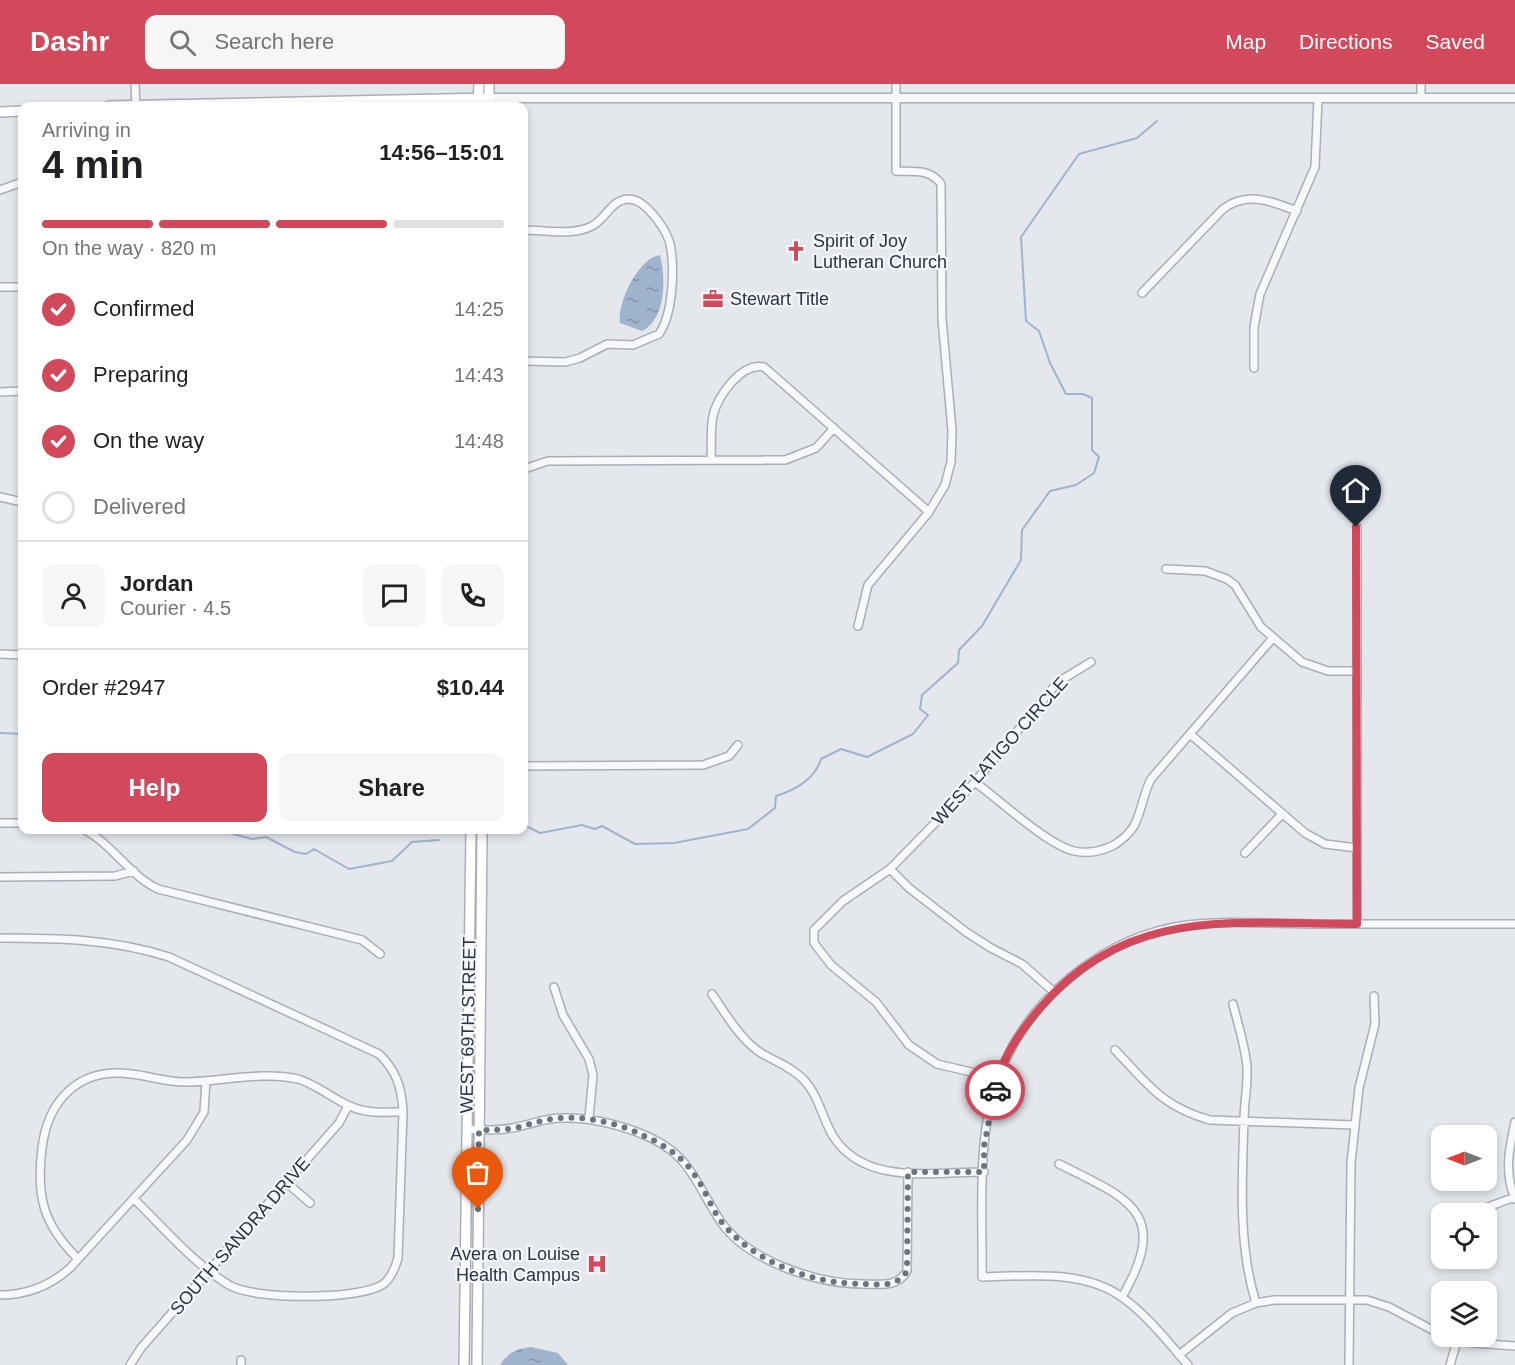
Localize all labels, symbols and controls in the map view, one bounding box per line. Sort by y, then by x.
search box [145,15,565,69]
text: Dashr [30,26,109,57]
icon: search [166,26,199,59]
text: Search here [214,29,334,54]
text: Map [1225,30,1266,53]
text: Directions [1299,30,1392,53]
text: Saved [1425,30,1485,53]
text: Arriving in [42,119,131,141]
text: 14:56–15:01 [379,140,504,165]
text: 4 min [42,143,144,186]
place label: Spirit of Joy Lutheran Church [813,231,947,272]
text: On the way · 820 m [42,237,217,259]
church icon: Spirit of Joy Lutheran Church [784,239,808,263]
office icon: Stewart Title [701,287,725,311]
place label: Stewart Title [730,289,829,309]
icon: check [42,293,75,326]
text: Confirmed [93,296,194,321]
text: 14:25 [454,298,504,320]
icon: check [42,359,75,392]
text: Preparing [93,362,188,387]
text: 14:43 [454,364,504,386]
icon: check [42,425,75,458]
text: On the way [93,428,204,453]
text: 14:48 [454,430,504,452]
pin [1330,465,1381,527]
icon: home [1339,474,1372,507]
text: Delivered [93,494,186,519]
button: person [42,564,105,627]
button: chat [363,564,426,627]
button: phone [441,564,504,627]
text: Jordan [120,571,193,596]
text: Courier · 4.5 [120,597,231,619]
street label: WEST LATIGO CIRCLE [928,673,1072,829]
text: Order #2947 [42,675,166,700]
text: $10.44 [437,675,504,700]
button: Help [42,753,267,822]
button: Share [279,753,504,822]
street label: WEST 69TH STREET [456,936,480,1114]
courier [965,1060,1025,1120]
icon: car [979,1074,1012,1107]
north arrow [1431,1125,1497,1191]
map controls [1431,1125,1497,1347]
pin [452,1147,503,1209]
street label: SOUTH SANDRA DRIVE [166,1153,314,1319]
icon: bag [461,1156,494,1189]
button: locate [1431,1203,1497,1269]
place label: Avera on Louise Health Campus [450,1244,580,1285]
hospital icon: Avera on Louise Health Campus [585,1252,609,1276]
button: layers [1431,1281,1497,1347]

